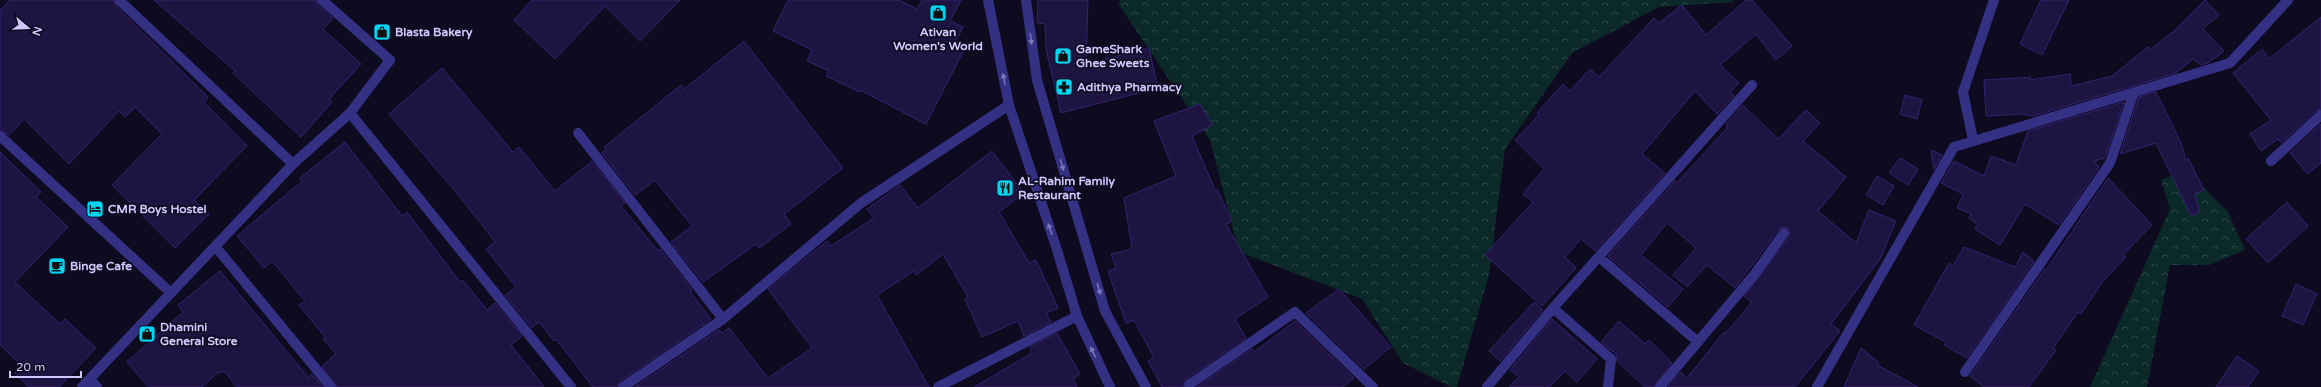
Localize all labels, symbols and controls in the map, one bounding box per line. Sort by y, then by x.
shop icon: Ativan Women's World [928,3,948,23]
north arrow [8,8,48,48]
shop icon: Blasta Bakery [372,22,392,42]
text: N [29,25,45,37]
place label: Blasta Bakery [395,25,473,40]
place label: Ativan Women's World [893,25,983,53]
one-way arrow [1028,33,1034,45]
place label: GameShark Ghee Sweets [1076,42,1150,70]
shop icon: GameShark Ghee Sweets [1053,46,1073,66]
one-way arrow [1000,72,1006,85]
pharmacy icon: Adithya Pharmacy [1054,77,1074,97]
place label: Adithya Pharmacy [1077,80,1182,95]
one-way arrow [1059,159,1065,171]
place label: AL-Rahim Family Restaurant [1018,174,1116,202]
restaurant icon: AL-Rahim Family Restaurant [995,178,1015,198]
hotel icon: CMR Boys Hostel [85,199,105,219]
place label: CMR Boys Hostel [108,202,207,217]
one-way arrow [1047,223,1053,235]
cafe icon: Binge Cafe [47,256,67,276]
place label: Binge Cafe [70,259,132,274]
one-way arrow [1096,283,1102,295]
place label: Dhamini General Store [160,320,238,348]
shop icon: Dhamini General Store [137,324,157,344]
one-way arrow [1090,346,1096,357]
scale bar [10,353,81,379]
text: 20 m [16,360,45,374]

